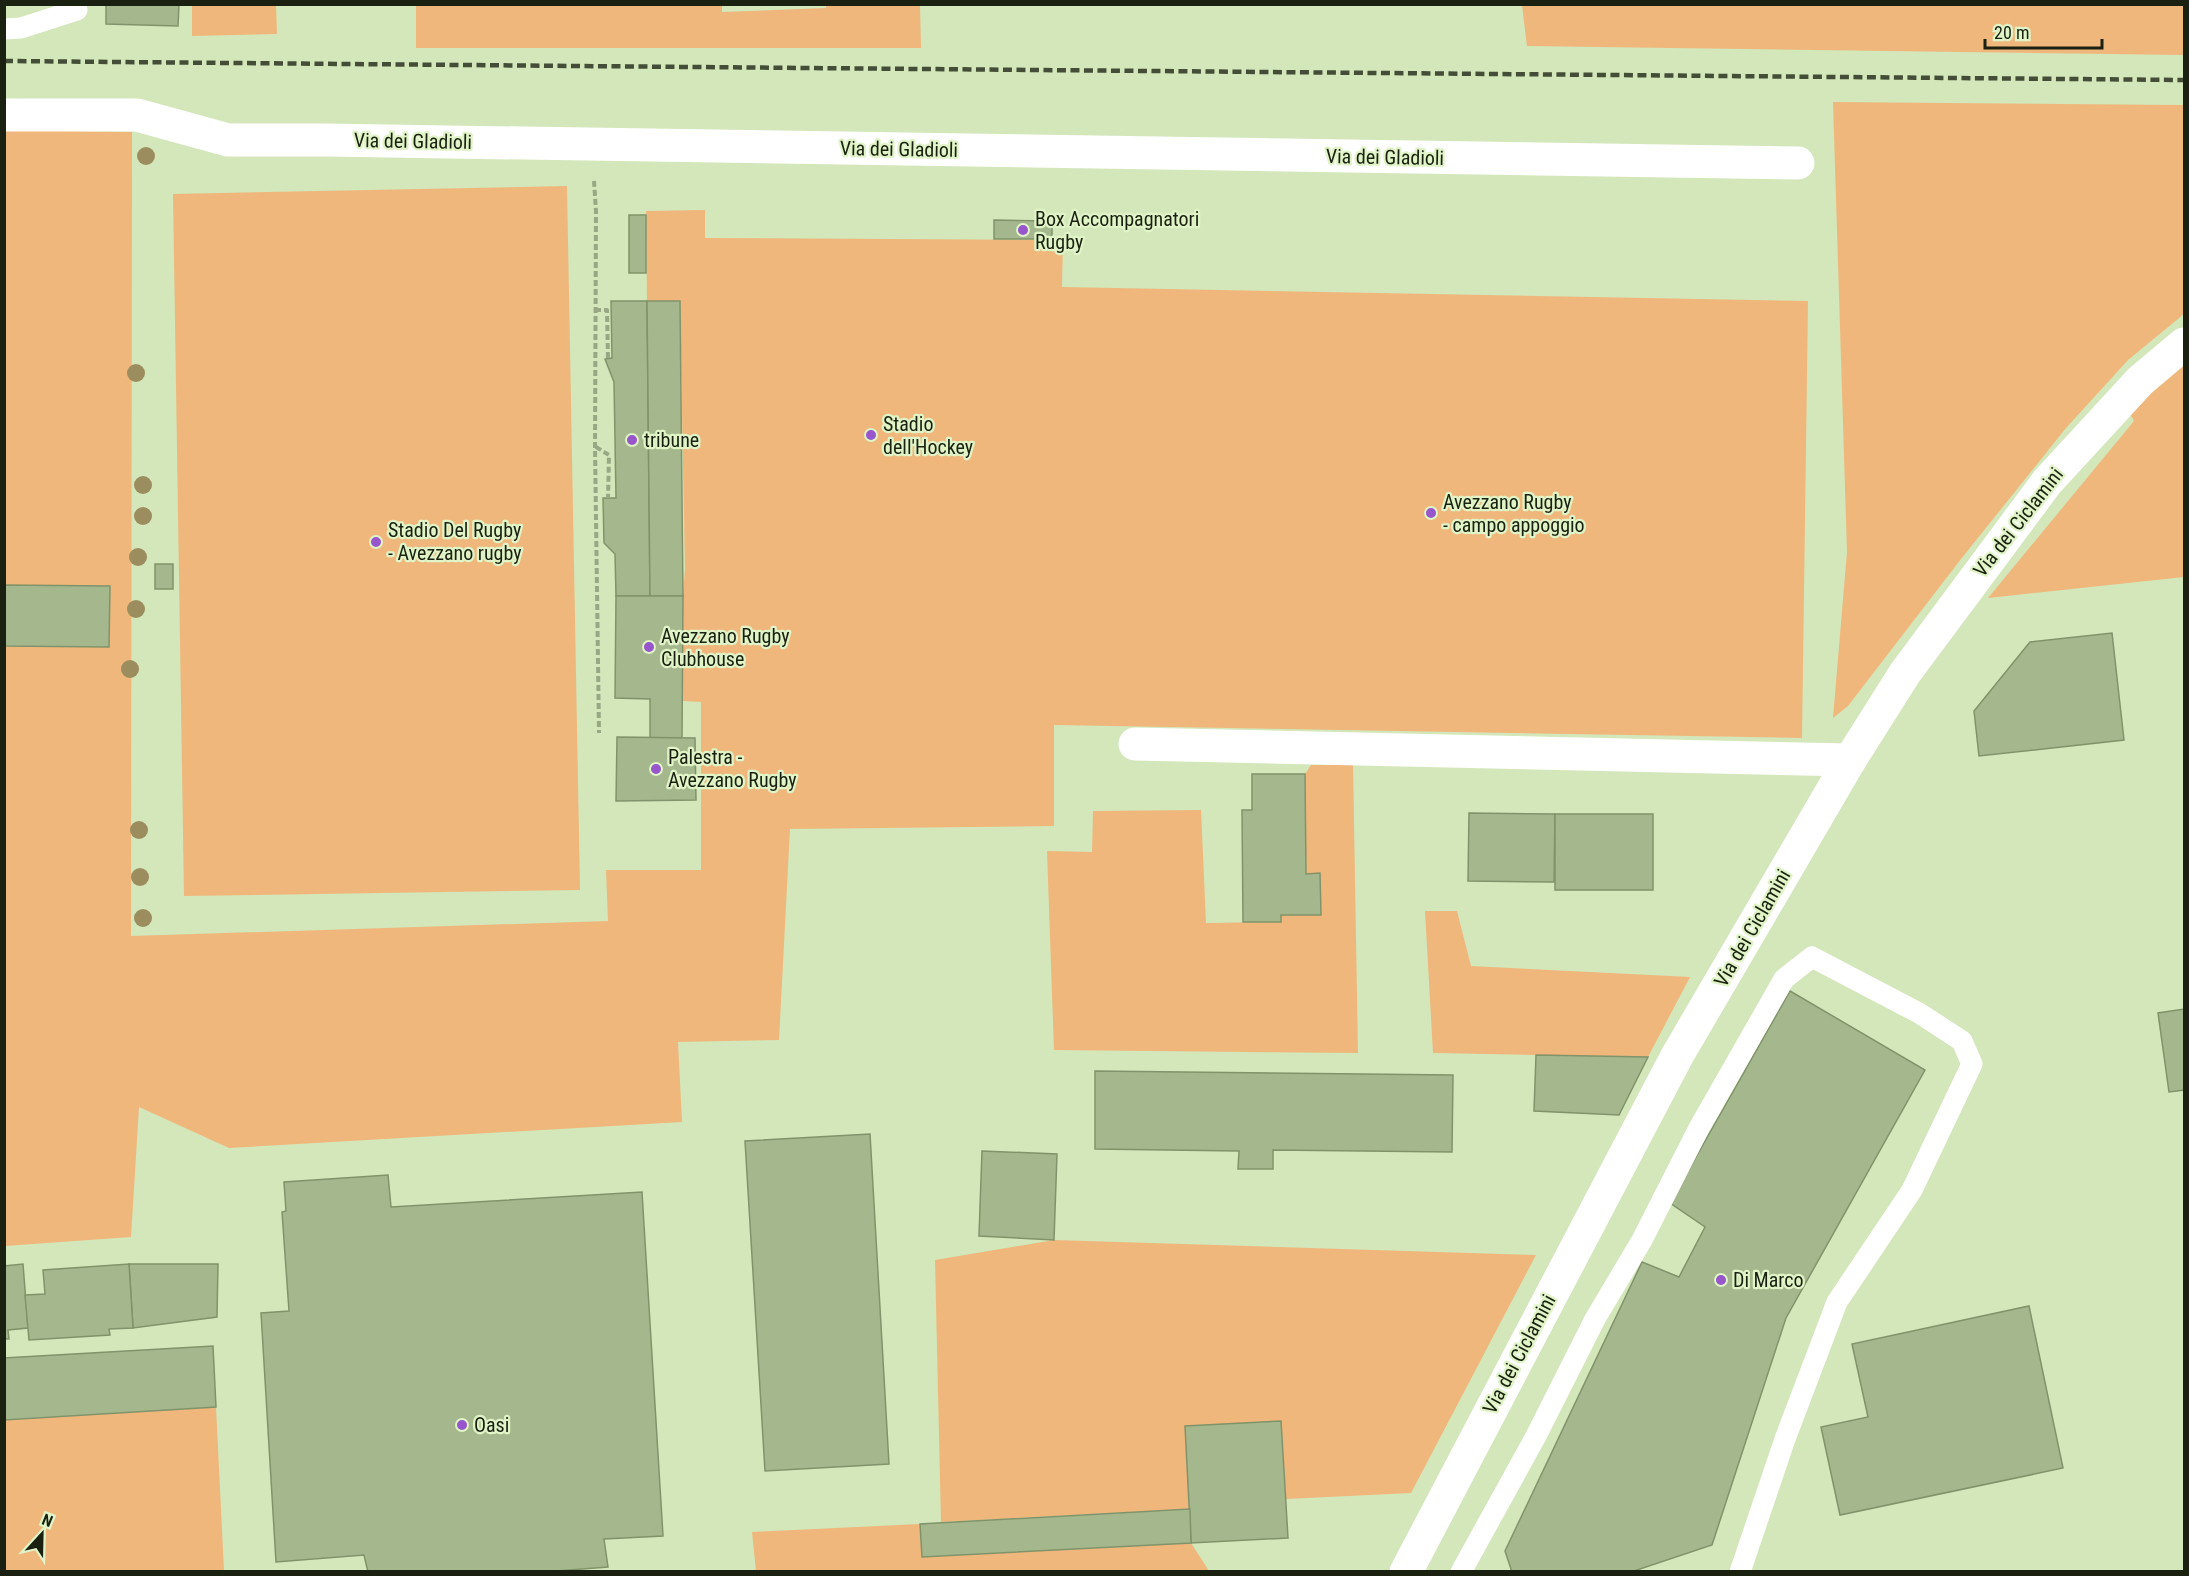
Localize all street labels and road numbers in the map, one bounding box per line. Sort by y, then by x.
street label: Via dei Gladioli [354,128,472,154]
street label: Via dei Gladioli [840,136,958,162]
street label: Via dei Gladioli [1326,144,1444,170]
street label: Via dei Ciclamini [1968,463,2068,581]
street label: Via dei Ciclamini [1709,865,1795,991]
street label: Via dei Ciclamini [1477,1290,1561,1418]

